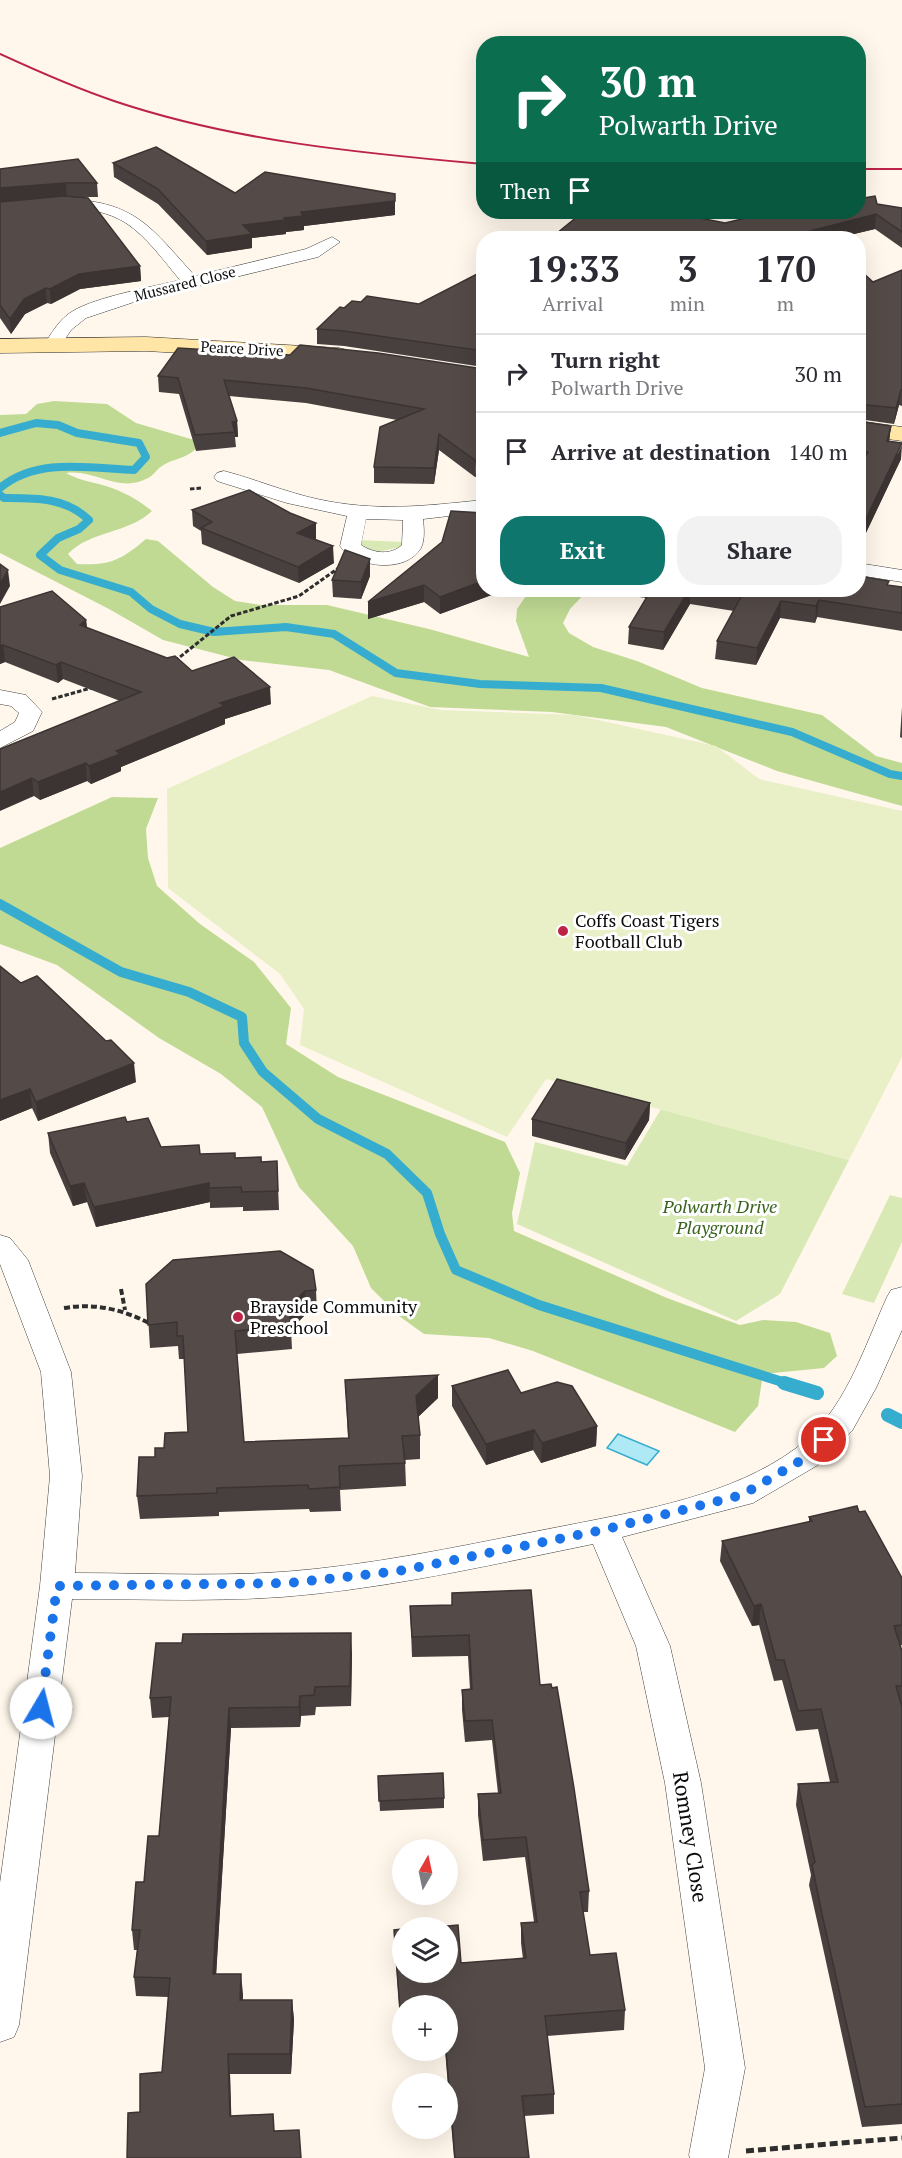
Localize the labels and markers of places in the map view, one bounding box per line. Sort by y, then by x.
place label: Coffs Coast Tigers Football Club [575,908,719,953]
marker: Coffs Coast Tigers Football Club [556,924,570,938]
place label: Brayside Community Preschool [250,1294,418,1339]
marker: Brayside Community Preschool [231,1310,245,1324]
pin [798,1414,849,1465]

